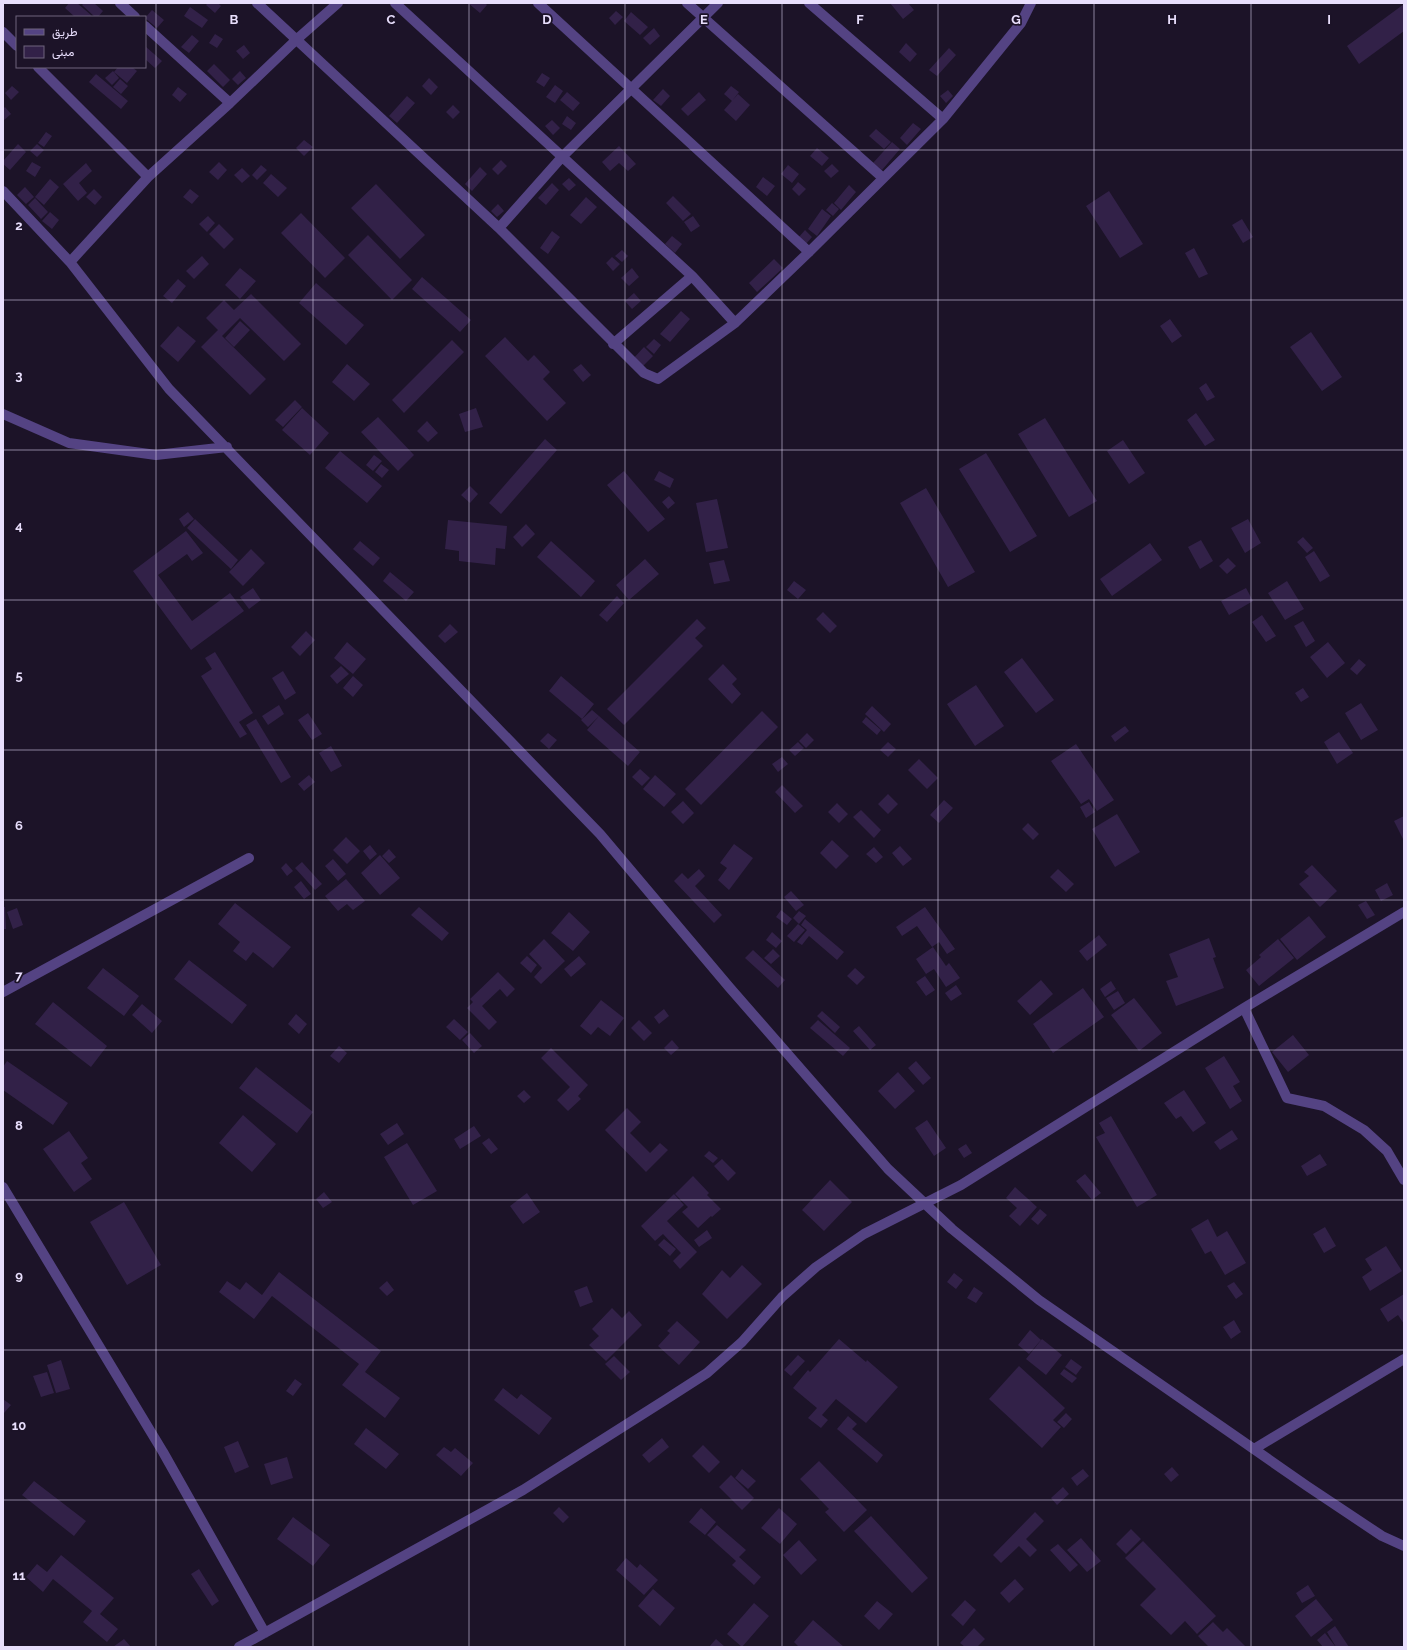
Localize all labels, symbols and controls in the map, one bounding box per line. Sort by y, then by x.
text: B [230,12,239,27]
text: C [387,12,396,27]
text: D [542,12,552,27]
text: E [700,12,708,27]
text: F [856,12,864,27]
text: G [1011,12,1021,27]
text: H [1167,12,1177,27]
text: I [1327,12,1331,27]
legend [16,16,146,68]
text: طريق [52,25,78,40]
text: مبنى [52,45,74,60]
text: 2 [15,218,23,233]
text: 3 [15,368,23,383]
text: 4 [15,518,23,533]
text: 5 [15,668,23,683]
text: 6 [15,818,23,833]
text: 7 [15,968,23,983]
text: 8 [15,1118,23,1133]
text: 9 [15,1268,23,1283]
text: 10 [12,1418,26,1433]
text: 11 [13,1568,26,1583]

